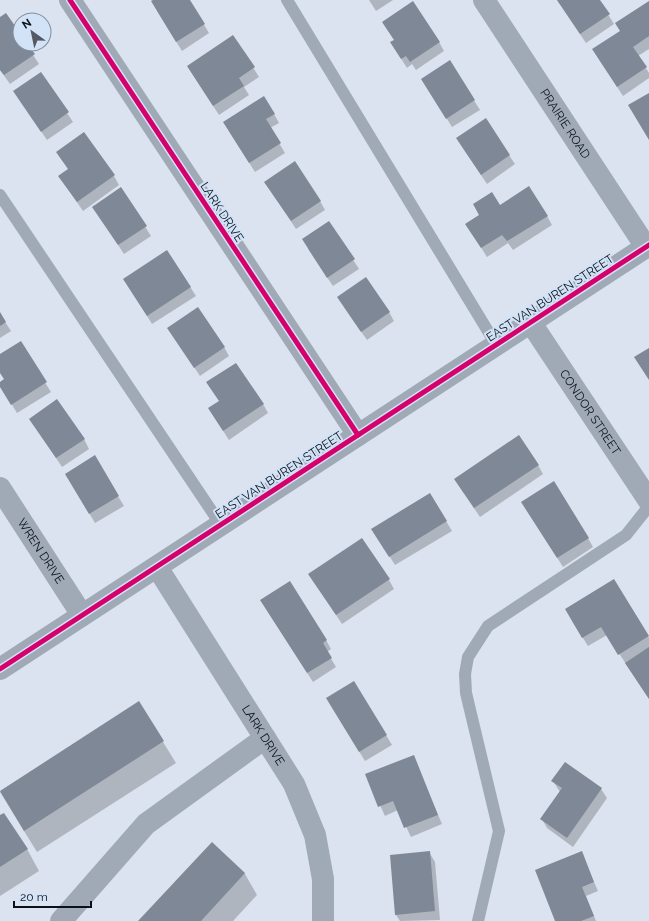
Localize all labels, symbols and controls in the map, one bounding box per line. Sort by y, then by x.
north arrow [12,12,52,52]
text: N [20,16,34,32]
street label: PRAIRIE ROAD [537,86,593,162]
street label: LARK DRIVE [197,179,247,245]
street label: EAST VAN BUREN STREET [484,251,617,344]
street label: CONDOR STREET [557,367,624,458]
street label: EAST VAN BUREN STREET [213,428,346,521]
street label: WREN DRIVE [14,516,67,586]
street label: LARK DRIVE [239,703,287,768]
scale bar [14,883,91,909]
text: 20 m [20,890,48,904]

